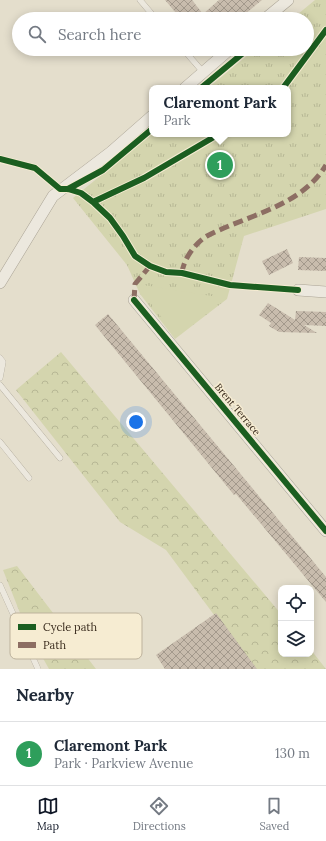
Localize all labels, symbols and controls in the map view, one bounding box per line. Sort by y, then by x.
search box [12,12,314,56]
icon: search [26,23,48,45]
text: Search here [58,25,141,44]
popup [149,85,291,137]
text: Claremont Park [163,93,277,112]
text: Park [163,112,190,129]
pin: 1 [207,150,233,180]
street label: Brent Terrace [212,381,264,438]
your location [126,412,146,432]
map controls [278,585,314,657]
button: locate [278,585,314,621]
legend [10,613,142,659]
text: Cycle path [43,620,98,634]
button: layers [278,621,314,657]
text: Path [43,638,66,652]
text: Nearby [16,684,74,706]
text: Claremont Park [54,736,167,755]
text: 1 [26,745,32,762]
text: 130 m [275,745,310,762]
text: Park · Parkview Avenue [54,755,193,772]
tab: Map [37,795,59,833]
tab: Directions [133,795,186,833]
tab: Saved [259,795,289,833]

